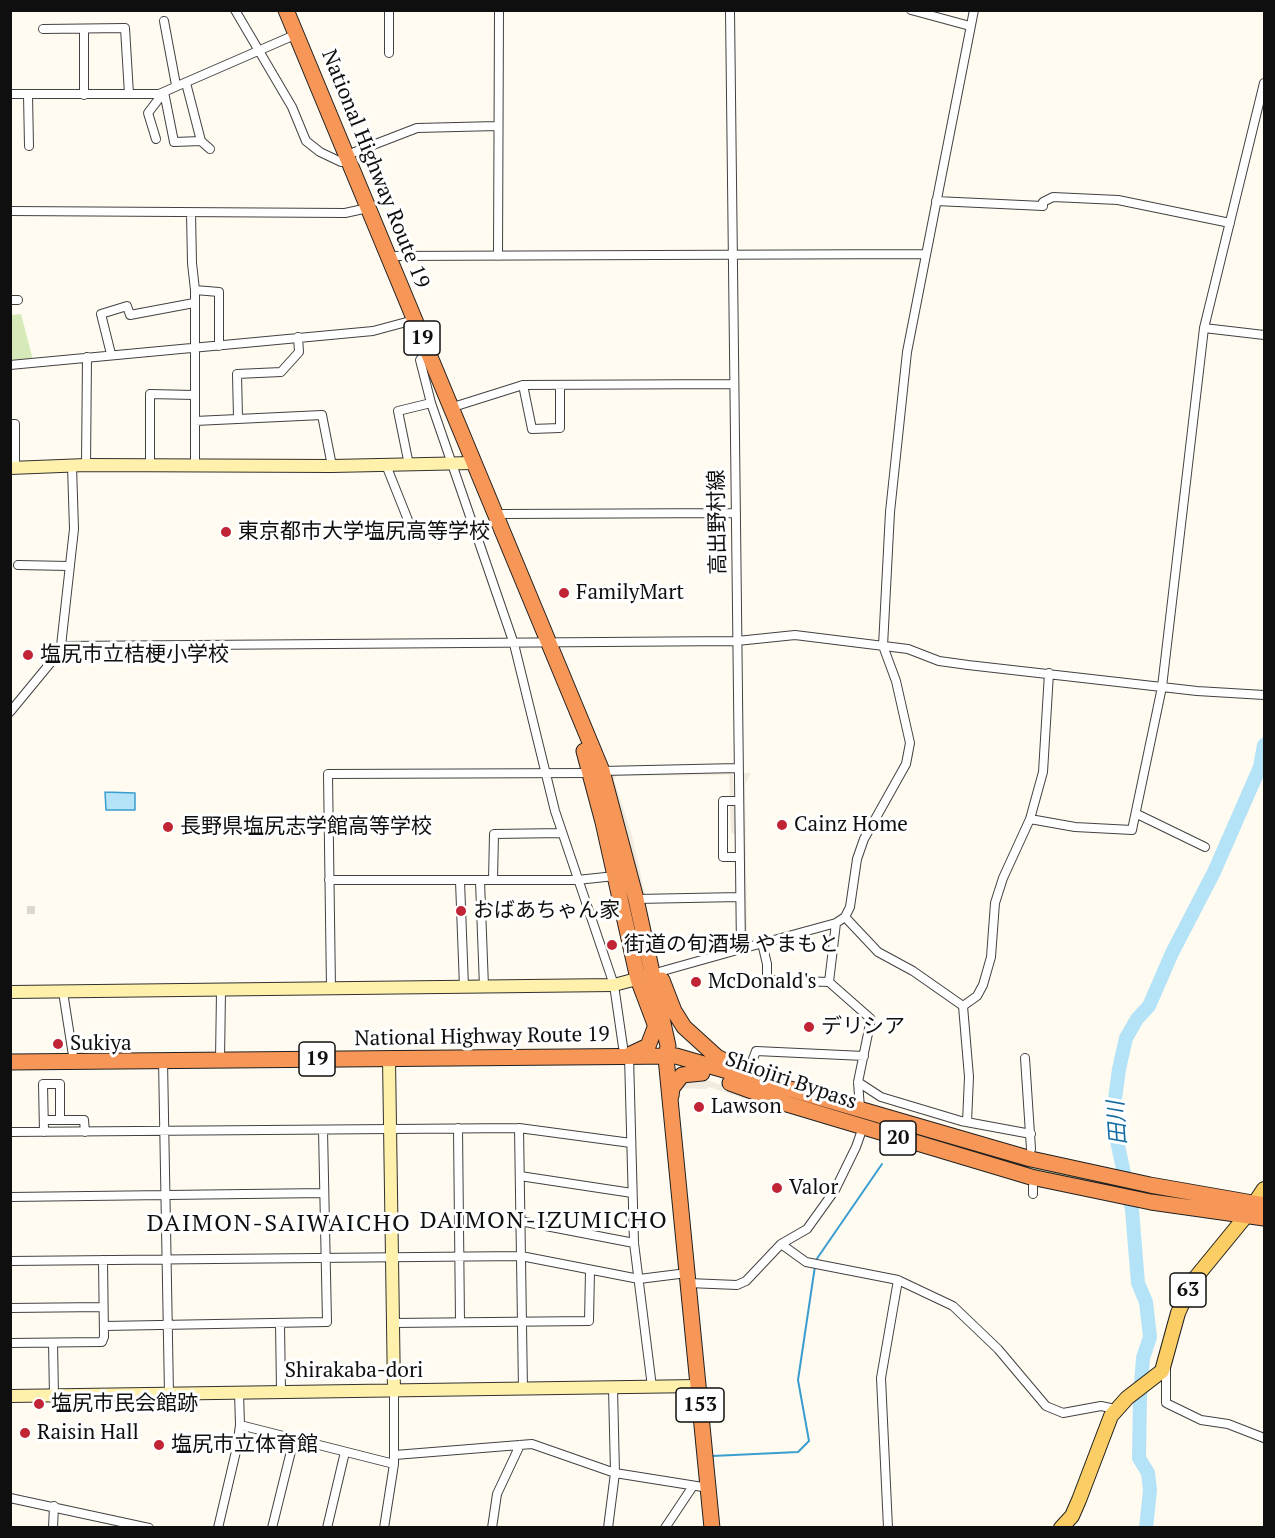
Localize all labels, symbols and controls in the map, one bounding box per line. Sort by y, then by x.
street label: National Highway Route 19 [316,46,434,292]
road number: 19 [404,321,440,355]
street label: 高出野村線 [704,469,732,575]
place label: 東京都市大学塩尻高等学校 [238,519,490,545]
marker: 東京都市大学塩尻高等学校 [219,525,233,539]
place label: FamilyMart [576,580,684,606]
marker: FamilyMart [557,586,571,600]
place label: 塩尻市立桔梗小学校 [40,642,229,668]
marker: 塩尻市立桔梗小学校 [21,648,35,662]
place label: Cainz Home [794,812,908,838]
place label: 長野県塩尻志学館高等学校 [180,814,432,840]
marker: Cainz Home [775,818,789,832]
marker: 長野県塩尻志学館高等学校 [161,820,175,834]
place label: おばあちゃん家 [473,898,620,924]
marker: おばあちゃん家 [454,904,468,918]
place label: 街道の旬酒場 やまもと [624,932,839,958]
marker: 街道の旬酒場 やまもと [605,938,619,952]
place label: McDonald's [708,969,817,995]
marker: McDonald's [689,975,703,989]
place label: デリシア [821,1014,905,1040]
marker: デリシア [802,1020,816,1034]
street label: National Highway Route 19 [354,1022,610,1052]
place label: Sukiya [70,1031,132,1057]
marker: Sukiya [51,1037,65,1051]
road number: 19 [299,1042,335,1076]
street label: Shiojiri Bypass [722,1047,860,1115]
place label: Lawson [711,1094,782,1120]
marker: Lawson [692,1100,706,1114]
water label: 田川 [1103,1100,1133,1146]
road number: 20 [880,1121,916,1155]
place label: Valor [789,1175,838,1201]
marker: Valor [770,1181,784,1195]
district label: DAIMON-IZUMICHO [420,1207,668,1235]
district label: DAIMON-SAIWAICHO [147,1210,411,1238]
road number: 63 [1170,1273,1206,1307]
street label: Shirakaba-dori [285,1358,423,1384]
road number: 153 [676,1388,724,1422]
place label: 塩尻市民会館跡 [51,1391,198,1417]
marker: 塩尻市民会館跡 [32,1397,46,1411]
place label: Raisin Hall [37,1420,139,1446]
marker: Raisin Hall [18,1426,32,1440]
place label: 塩尻市立体育館 [171,1432,318,1458]
marker: 塩尻市立体育館 [152,1438,166,1452]

